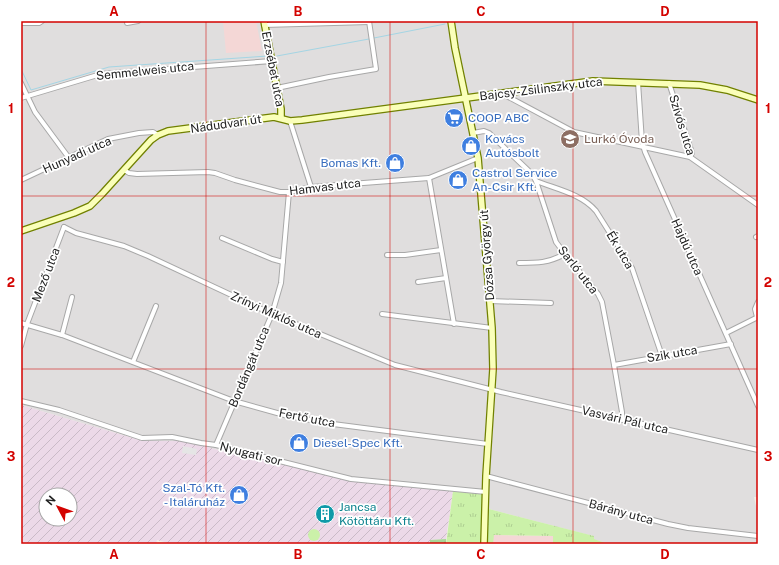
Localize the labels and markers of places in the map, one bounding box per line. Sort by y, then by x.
supermarket icon: COOP ABC [443,107,465,129]
place label: COOP ABC [468,111,529,125]
school or university icon: Lurkó Óvoda [559,128,581,150]
place label: Kovács Autósbolt [485,132,540,160]
place label: Lurkó Óvoda [584,132,654,146]
shop icon: Kovács Autósbolt [460,135,482,157]
shop icon: Bomas Kft. [384,152,406,174]
place label: Bomas Kft. [320,156,381,170]
place label: Castrol Service An-Csir Kft. [472,166,557,194]
shop icon: Castrol Service An-Csir Kft. [447,169,469,191]
shop icon: Diesel-Spec Kft. [288,432,310,454]
place label: Diesel-Spec Kft. [313,436,403,450]
place label: Szal-Tó Kft. - Italáruház [163,481,225,509]
shop icon: Szal-Tó Kft. - Italáruház [228,484,250,506]
place label: Jancsa Kötöttáru Kft. [339,500,414,528]
building icon: Jancsa Kötöttáru Kft. [314,503,336,525]

